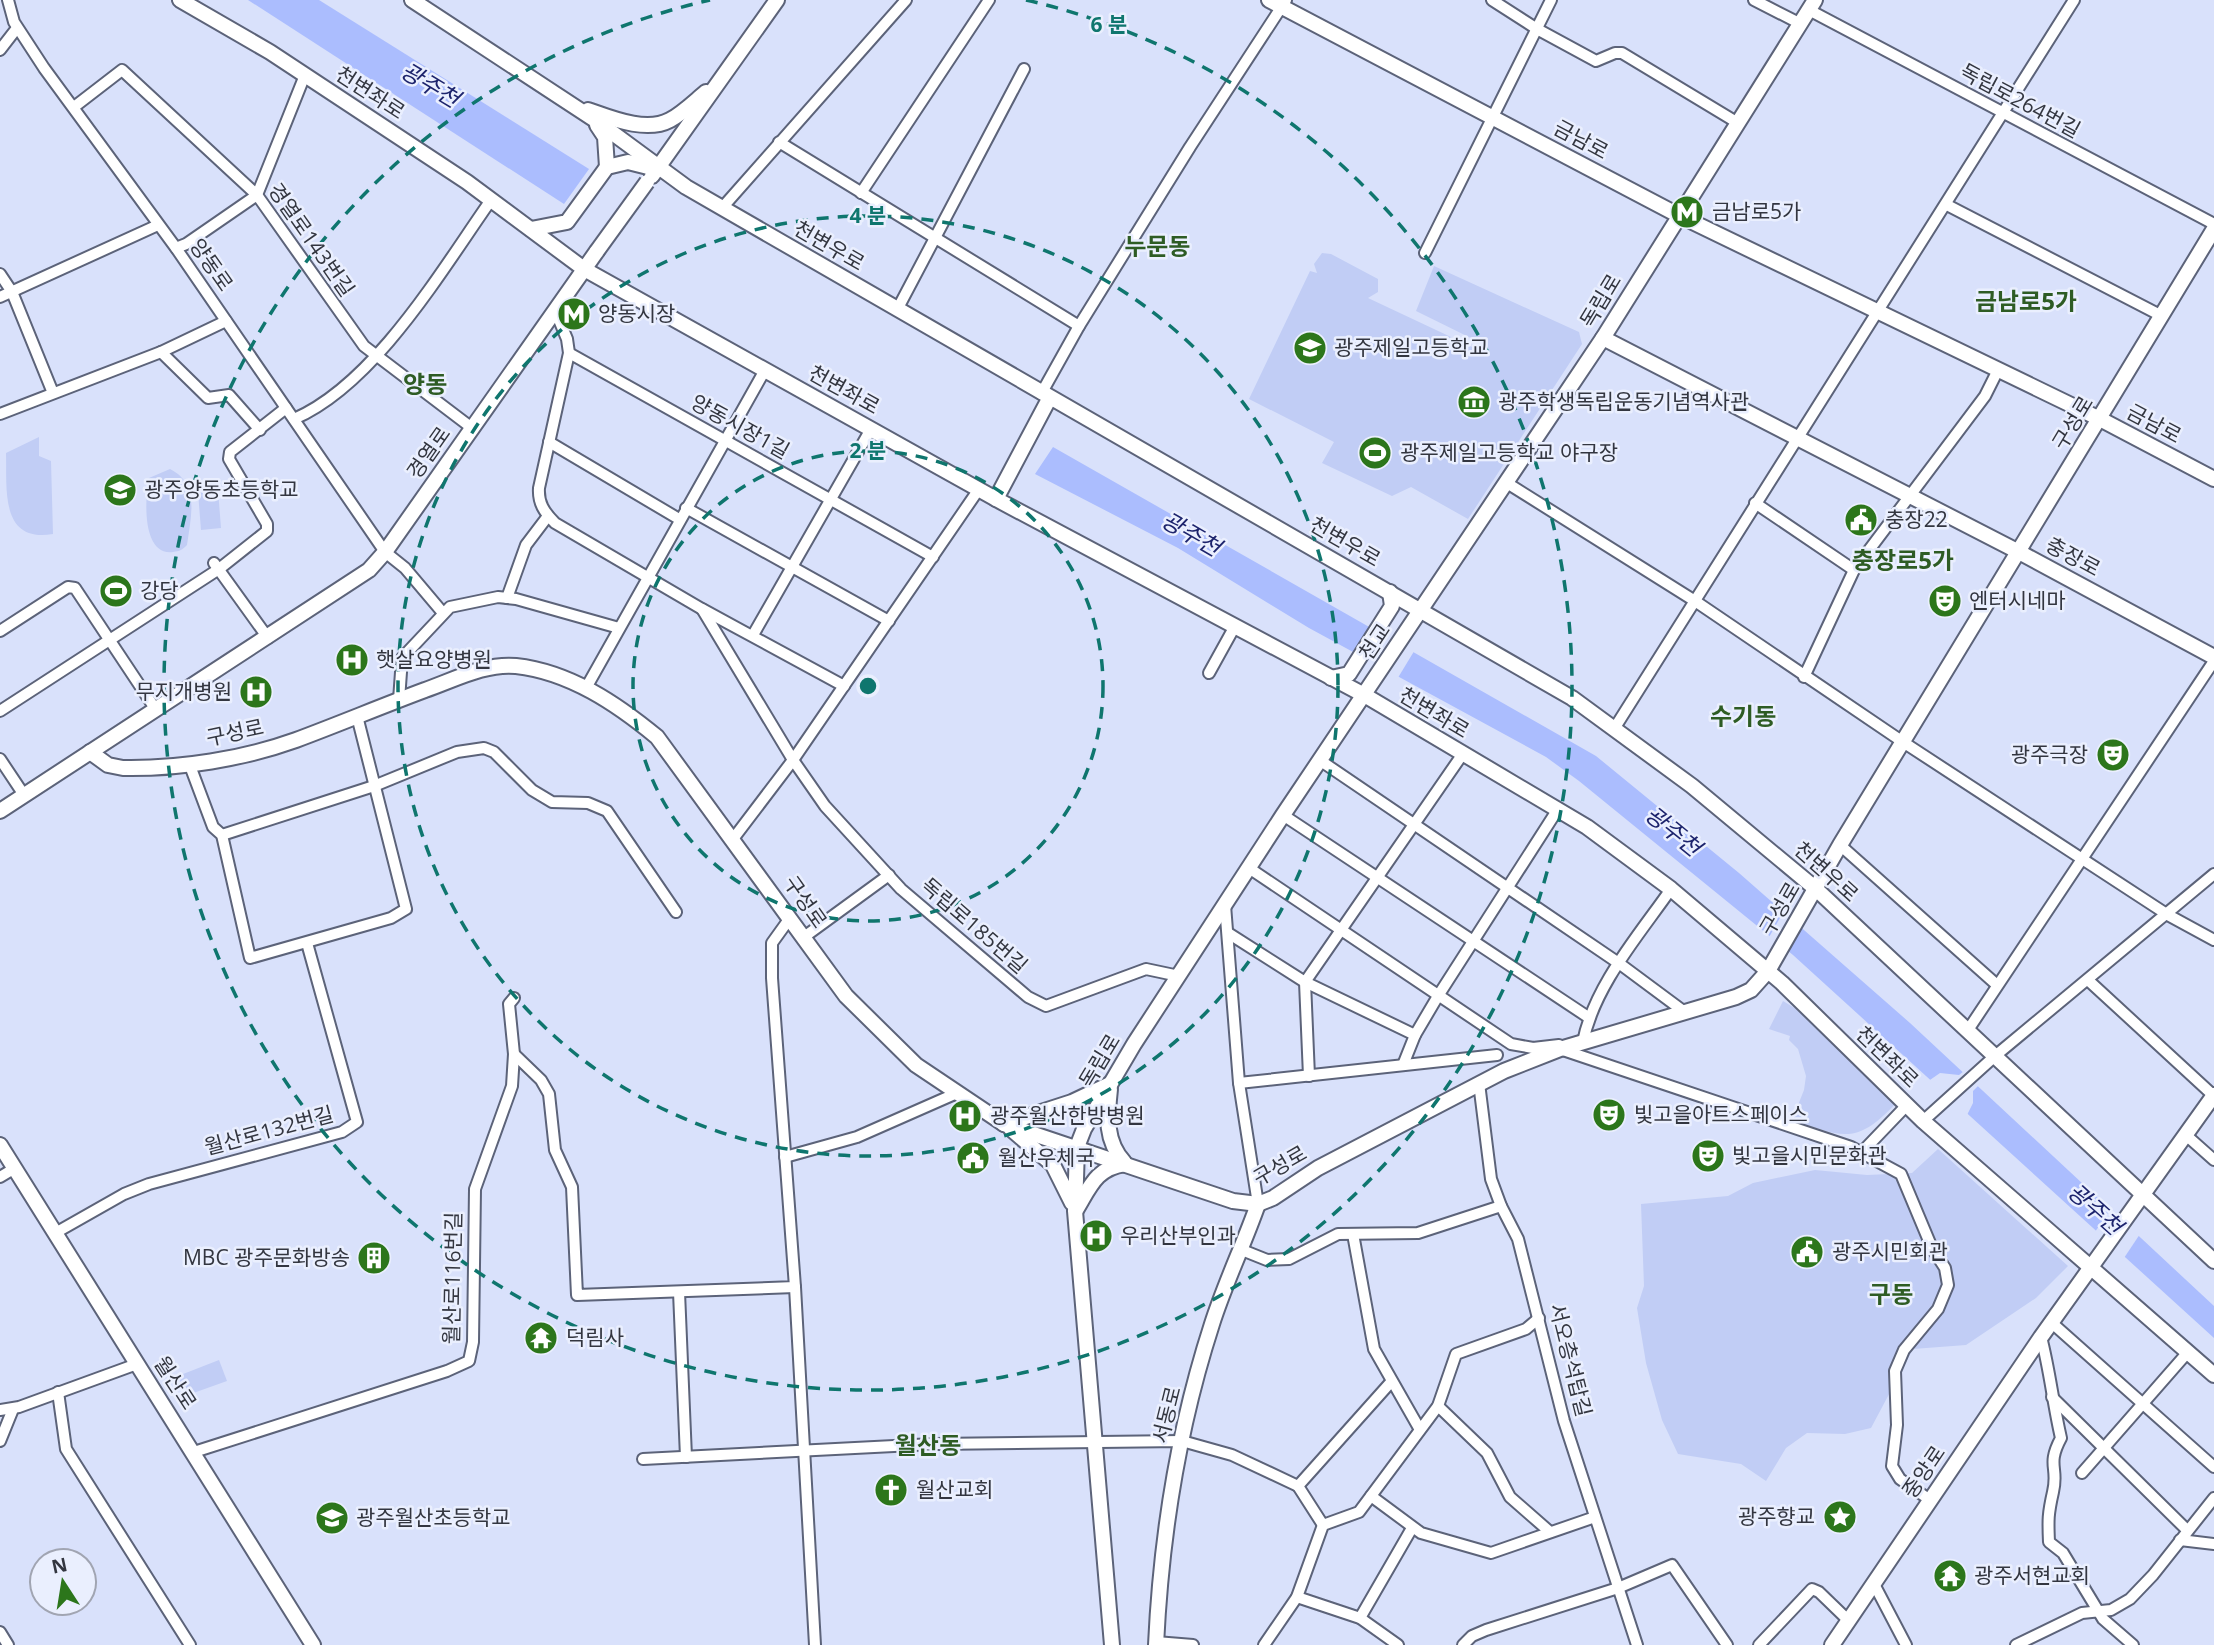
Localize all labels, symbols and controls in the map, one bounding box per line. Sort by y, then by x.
text: 6 분 [1091,10,1127,38]
water label: 광주천 [395,54,468,116]
street label: 독립로264번길 [1955,57,2086,144]
street label: 천변좌로 [331,59,411,125]
street label: 금남로 [1549,113,1614,165]
street label: 경열로143번길 [262,177,361,302]
metro station icon: 금남로5가 [1668,193,1706,231]
place label: 금남로5가 [1712,197,1801,225]
text: 4 분 [850,201,886,229]
street label: 천변우로 [789,214,870,277]
district label: 누문동 [1124,229,1190,262]
street label: 양동로 [184,233,240,296]
street label: 독립로 [1573,268,1627,333]
district label: 금남로5가 [1975,284,2077,317]
metro station icon: 양동시장 [555,295,593,333]
place label: 양동시장 [598,299,675,327]
school or university icon: 광주제일고등학교 [1291,329,1329,367]
place label: 광주제일고등학교 [1334,333,1489,361]
street label: 천변좌로 [804,358,885,420]
district label: 양동 [403,367,447,400]
museum icon: 광주학생독립운동기념역사관 [1455,383,1493,421]
place label: 광주학생독립운동기념역사관 [1498,387,1749,415]
street label: 양동시장1길 [686,388,795,465]
street label: 구성로 [2045,390,2099,455]
street label: 금남로 [2122,397,2187,449]
street label: 경열로 [400,421,456,484]
sports icon: 광주제일고등학교 야구장 [1356,434,1394,472]
text: 2 분 [850,436,886,464]
place label: 광주제일고등학교 야구장 [1400,438,1618,466]
school or university icon: 광주양동초등학교 [101,471,139,509]
place label: 광주양동초등학교 [144,475,299,503]
public building icon: 충장22 [1842,501,1880,539]
water label: 광주천 [1156,503,1229,564]
place label: 충장22 [1885,505,1948,533]
street label: 천변우로 [1305,510,1386,573]
street label: 충장로 [2041,530,2106,582]
district label: 충장로5가 [1852,543,1954,576]
sports icon: 강당 [97,572,135,610]
place label: 강당 [140,576,179,604]
theatre icon: 엔터시네마 [1926,582,1964,620]
place label: 엔터시네마 [1969,586,2066,614]
street label: 천교 [1352,618,1396,665]
hospital icon: 햇살요양병원 [333,641,371,679]
place label: 햇살요양병원 [376,645,492,673]
hospital icon: 무지개병원 [237,673,275,711]
centre of rings [856,674,880,698]
place label: 무지개병원 [135,677,232,705]
street label: 천변좌로 [1394,680,1475,744]
district label: 수기동 [1710,699,1776,732]
street label: 구성로 [204,712,266,752]
theatre icon: 광주극장 [2094,736,2132,774]
place label: 광주극장 [2011,740,2088,768]
water label: 광주천 [1639,798,1711,864]
street label: 천변우로 [1789,835,1865,908]
street label: 구성로 [778,870,834,933]
street label: 독립로185번길 [915,871,1034,979]
street label: 구성로 [1753,876,1806,941]
street label: 천변좌로 [1850,1019,1925,1093]
street label: 독립로 [1072,1028,1126,1093]
theatre icon: 빛고을아트스페이스 [1590,1096,1628,1134]
hospital icon: 광주월산한방병원 [946,1097,984,1135]
street label: 월산로132번길 [201,1099,336,1161]
place label: 빛고을아트스페이스 [1634,1100,1808,1128]
place label: 광주월산한방병원 [990,1101,1145,1129]
theatre icon: 빛고을시민문화관 [1689,1137,1727,1175]
public building icon: 월산우체국 [954,1139,992,1177]
street label: 구성로 [1247,1139,1312,1192]
place label: 빛고을시민문화관 [1732,1141,1887,1169]
place label: 월산우체국 [998,1143,1095,1171]
water label: 광주천 [2061,1175,2132,1243]
street label: 월산로116번길 [437,1211,467,1345]
hospital icon: 우리산부인과 [1077,1217,1115,1255]
place label: 우리산부인과 [1120,1221,1236,1249]
public building icon: 광주시민회관 [1788,1233,1826,1271]
place label: 광주시민회관 [1832,1237,1948,1265]
building icon: MBC 광주문화방송 [355,1239,393,1277]
place label: MBC 광주문화방송 [183,1243,350,1271]
district label: 구동 [1869,1277,1913,1310]
street label: 서오층석탑길 [1543,1300,1599,1419]
temple icon: 덕림사 [522,1319,560,1357]
place label: 덕림사 [566,1323,624,1351]
street label: 월산로 [148,1351,203,1414]
street label: 서동로 [1145,1383,1187,1446]
district label: 월산동 [895,1428,961,1461]
street label: 중앙로 [1895,1440,1951,1503]
church icon: 월산교회 [872,1471,910,1509]
place label: 월산교회 [916,1475,993,1503]
place icon: 광주향교 [1821,1498,1859,1536]
school or university icon: 광주월산초등학교 [313,1499,351,1537]
place label: 광주향교 [1738,1502,1815,1530]
place label: 광주월산초등학교 [356,1503,511,1531]
north arrow [28,1547,98,1617]
text: N [49,1551,70,1580]
temple icon: 광주서현교회 [1931,1557,1969,1595]
place label: 광주서현교회 [1974,1561,2090,1589]

